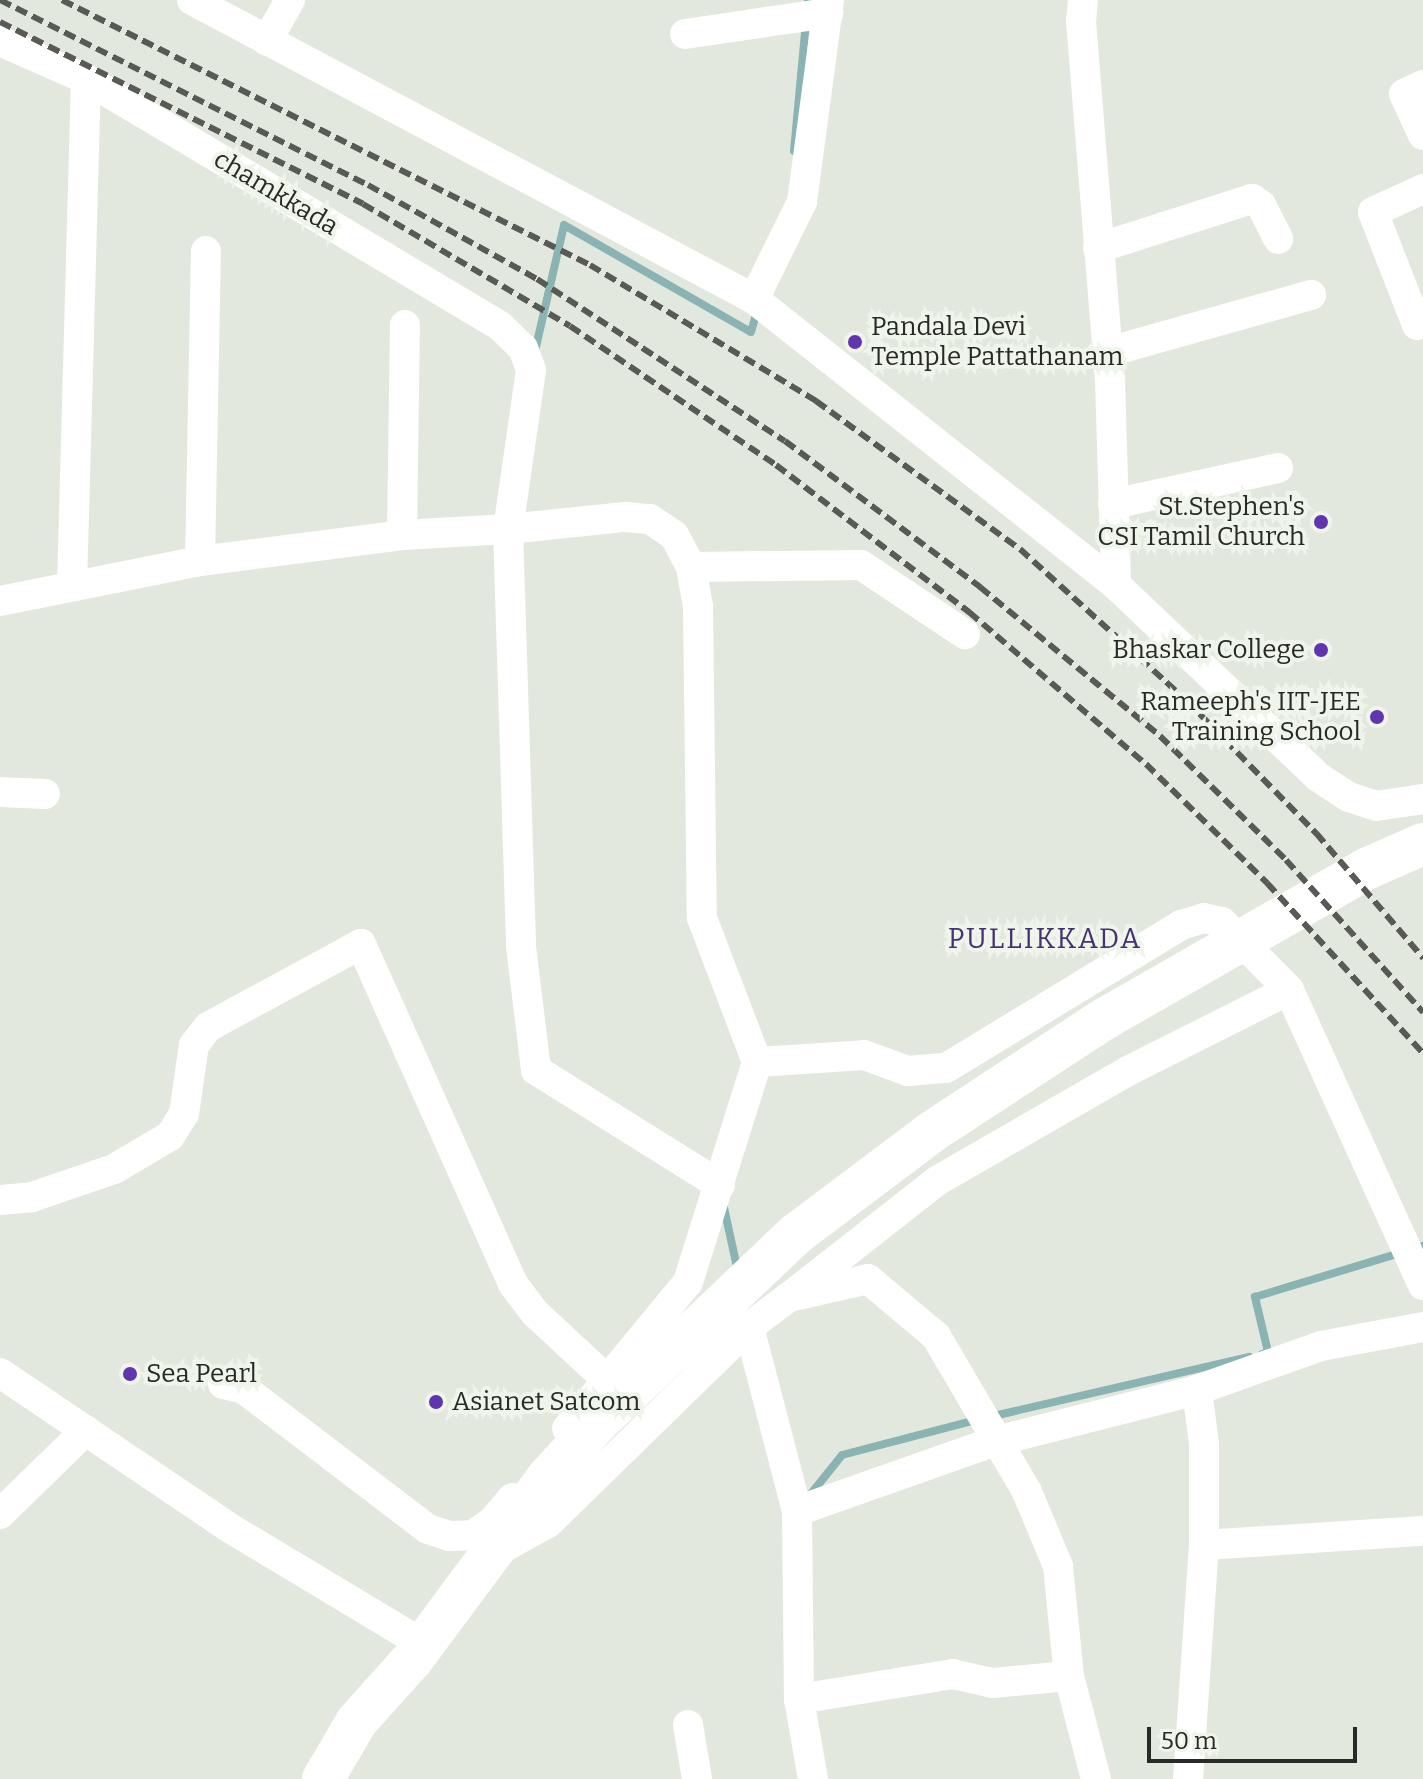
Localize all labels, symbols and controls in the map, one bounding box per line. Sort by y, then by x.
street label: chamkkada [208,144,344,242]
place label: Pandala Devi Temple Pattathanam [871,311,1123,372]
marker: Pandala Devi Temple Pattathanam [846,333,864,351]
place label: St.Stephen's CSI Tamil Church [1097,491,1305,552]
marker: St.Stephen's CSI Tamil Church [1312,513,1330,531]
place label: Bhaskar College [1112,634,1305,666]
marker: Bhaskar College [1312,641,1330,659]
place label: Rameeph's IIT-JEE Training School [1140,686,1361,748]
marker: Rameeph's IIT-JEE Training School [1368,708,1386,726]
district label: PULLIKKADA [948,922,1142,956]
place label: Sea Pearl [146,1358,257,1390]
marker: Sea Pearl [121,1365,139,1383]
place label: Asianet Satcom [452,1386,640,1418]
marker: Asianet Satcom [427,1393,445,1411]
scale bar [1151,1711,1361,1761]
text: 50 m [1161,1727,1217,1755]

